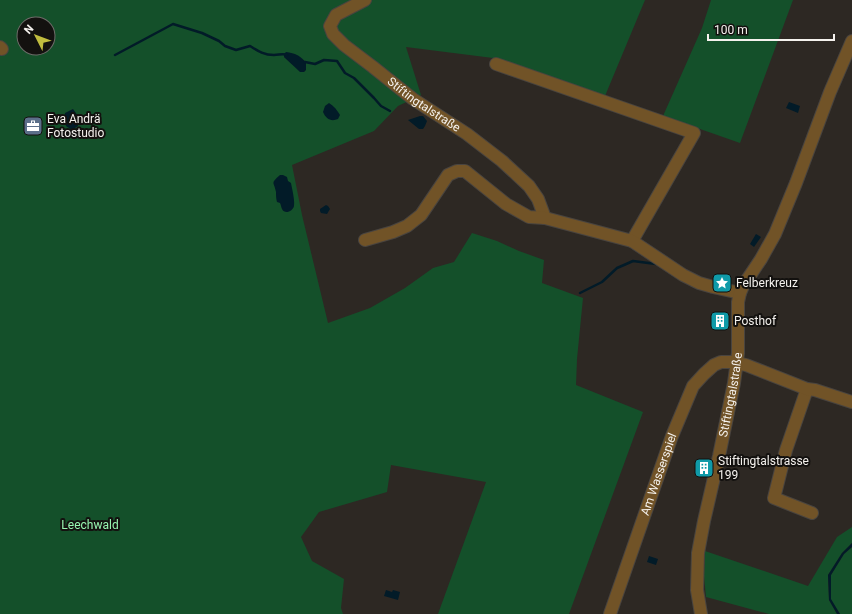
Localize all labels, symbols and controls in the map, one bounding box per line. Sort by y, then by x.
north arrow [16,16,56,56]
scale bar [708,16,834,42]
text: N [22,22,37,37]
text: 100 m [714,23,748,37]
street label: Stiftingtalstraße [385,74,463,135]
place label: Eva Andrä Fotostudio [47,112,104,140]
office icon: Eva Andrä Fotostudio [22,115,44,137]
place icon: Felberkreuz [711,272,733,294]
place label: Felberkreuz [736,276,798,290]
building icon: Posthof [709,310,731,332]
place label: Posthof [734,314,777,328]
street label: Stiftingtalstraße [716,352,745,438]
street label: Am Wasserspiel [638,431,679,517]
place label: Stiftingtalstrasse 199 [718,454,809,482]
building icon: Stiftingtalstrasse 199 [693,457,715,479]
park label: Leechwald [61,518,119,532]

